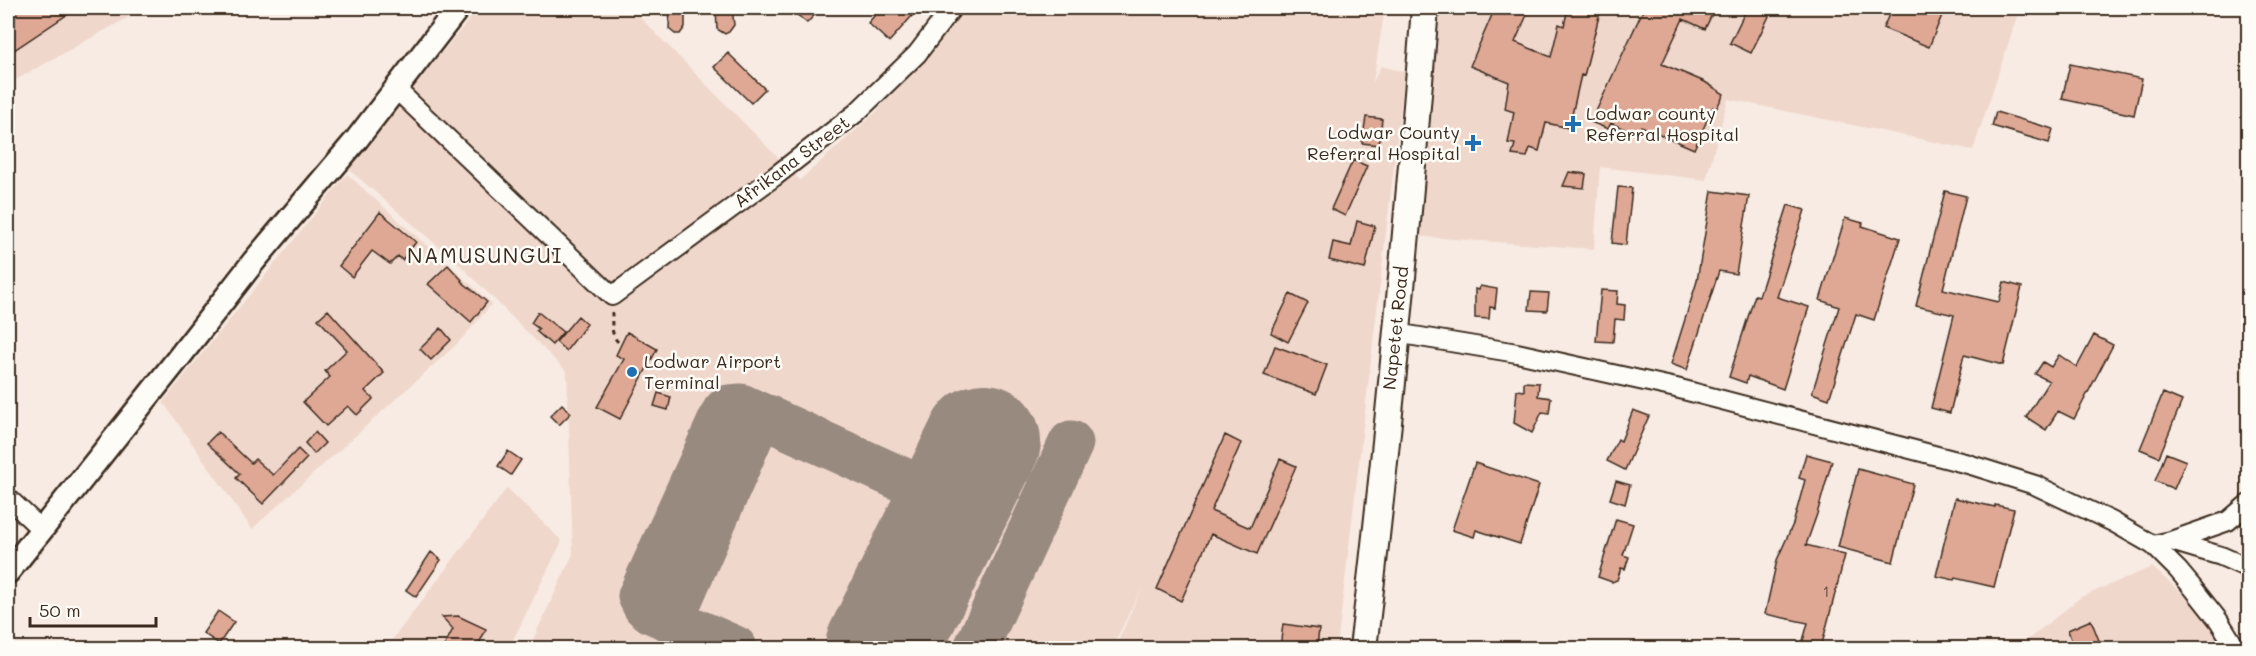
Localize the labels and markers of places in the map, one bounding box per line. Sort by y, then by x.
place label: Lodwar county Referral Hospital [1586,101,1739,146]
marker: Lodwar county Referral Hospital [1564,115,1582,133]
place label: Lodwar County Referral Hospital [1307,120,1460,165]
marker: Lodwar County Referral Hospital [1464,134,1482,152]
place label: Lodwar Airport Terminal [644,349,781,394]
marker: Lodwar Airport Terminal [625,365,639,379]

